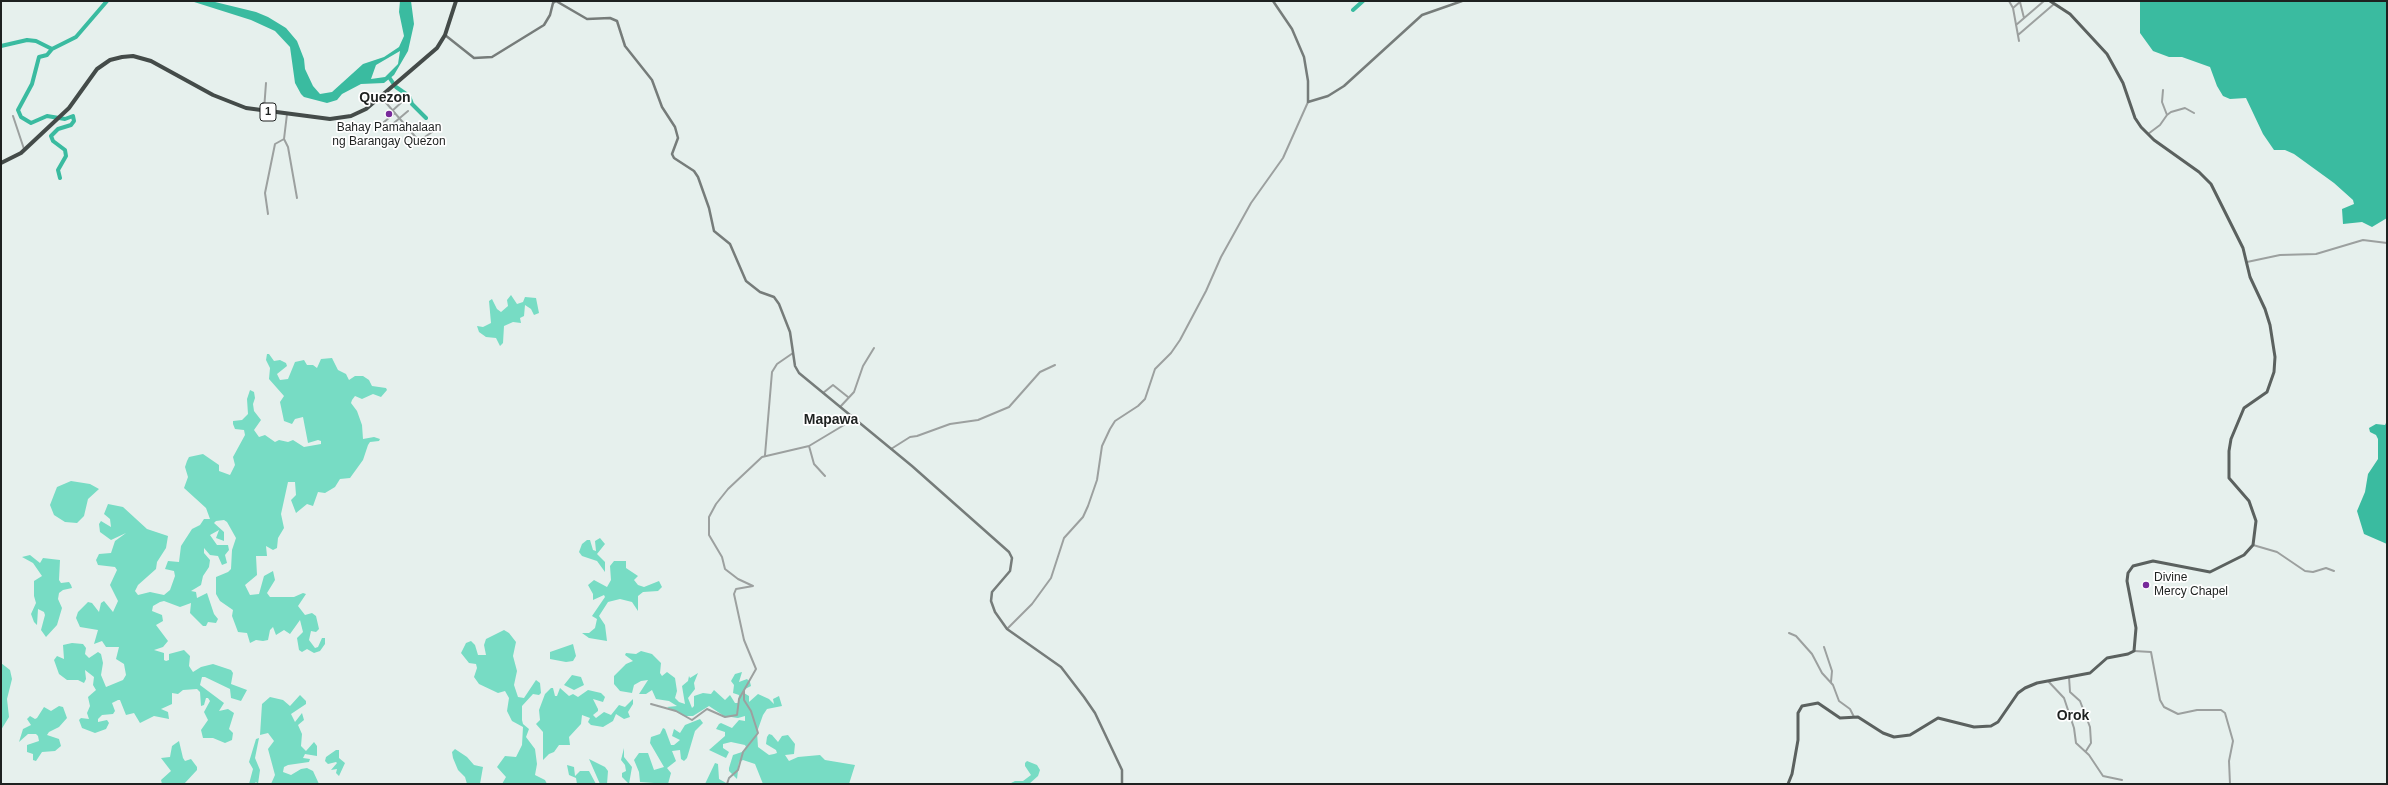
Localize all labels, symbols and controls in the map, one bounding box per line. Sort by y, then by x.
district label: Quezon [359,90,411,106]
road number: 1 [260,103,276,121]
marker: Bahay Pamahalaan ng Barangay Quezon [384,109,394,119]
place label: Bahay Pamahalaan ng Barangay Quezon [332,121,446,149]
district label: Mapawa [804,412,858,428]
place label: Divine Mercy Chapel [2154,571,2228,599]
marker: Divine Mercy Chapel [2141,580,2151,590]
district label: Orok [2057,708,2089,724]

